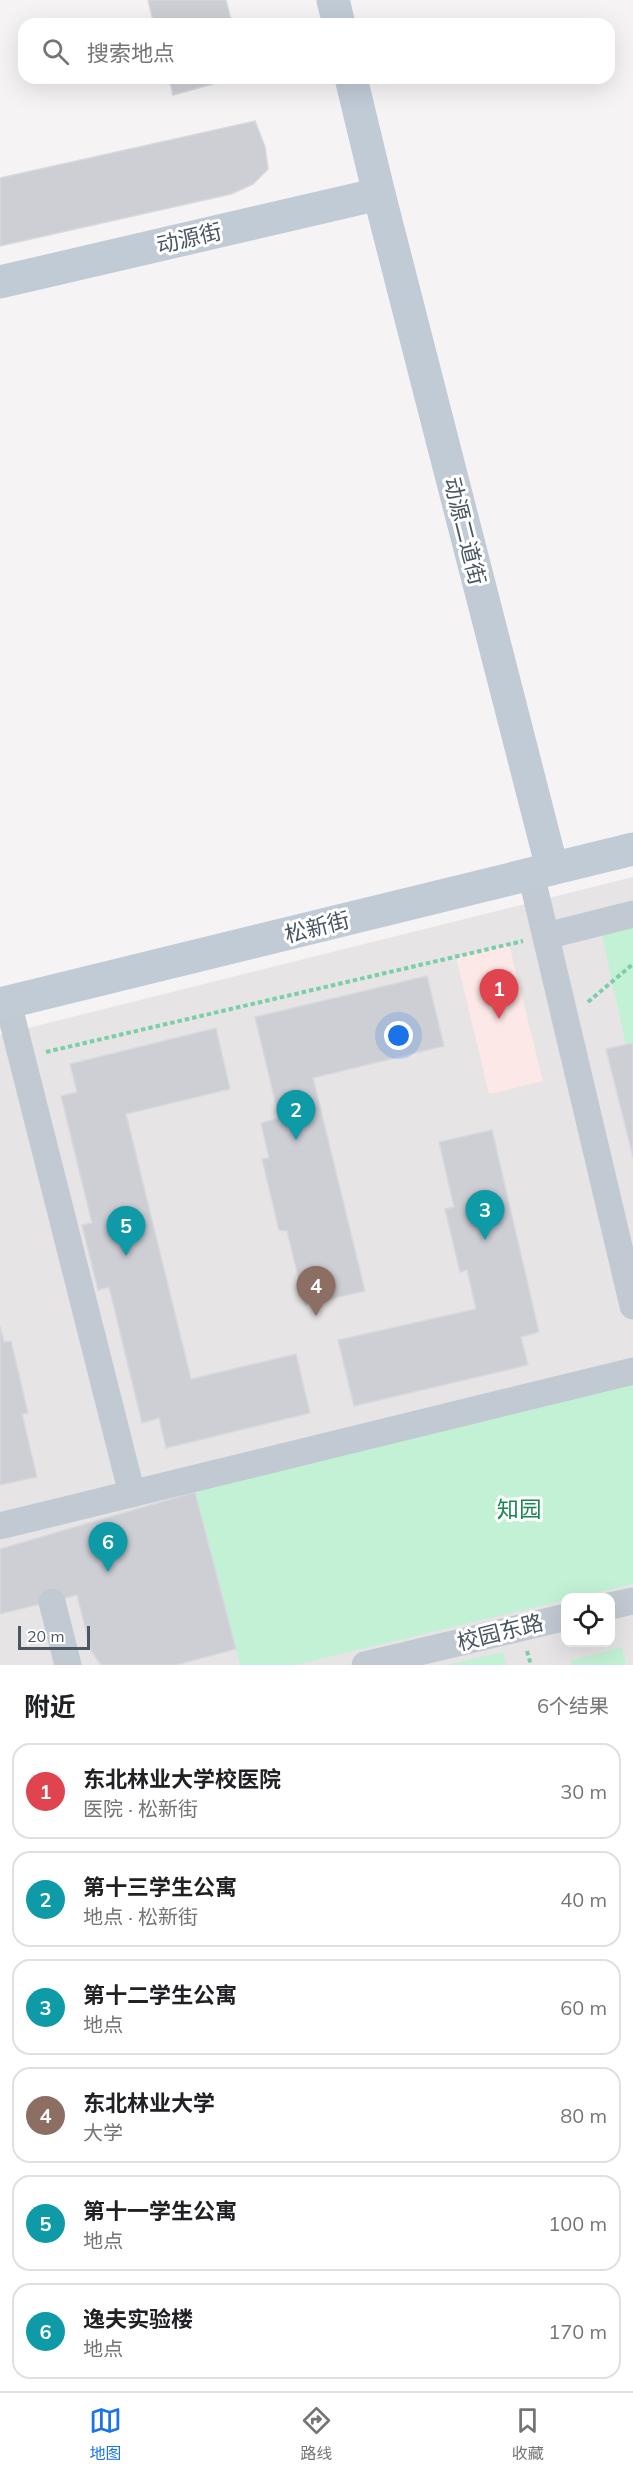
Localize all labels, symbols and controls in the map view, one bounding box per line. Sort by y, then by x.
search box [18,18,615,84]
icon: search [39,35,72,68]
text: 搜索地点 [87,39,175,67]
street label: 动源街 [154,217,224,259]
street label: 动源二道街 [438,474,492,588]
street label: 松新街 [282,905,352,949]
pin: 1 [480,970,518,1019]
your location [384,1021,413,1050]
pin: 2 [276,1090,316,1140]
pin: 3 [466,1190,504,1240]
pin: 5 [106,1206,146,1256]
pin: 4 [296,1266,336,1316]
park label: 知园 [497,1495,541,1523]
pin: 6 [88,1522,128,1572]
map controls [561,1593,615,1647]
button: locate [561,1593,615,1647]
street label: 校园东路 [454,1608,546,1656]
scale bar [18,1623,90,1650]
text: 20 m [27,1626,64,1646]
text: 附近 [24,1690,76,1723]
text: 6个结果 [537,1693,609,1718]
text: 东北林业大学校医院 [83,1765,281,1793]
text: 1 [40,1779,52,1804]
text: 30 m [560,1779,607,1804]
text: 医院 · 松新街 [83,1796,198,1821]
text: 第十三学生公寓 [83,1873,237,1901]
text: 2 [40,1887,52,1912]
text: 40 m [560,1887,607,1912]
text: 地点 · 松新街 [83,1904,198,1929]
text: 第十二学生公寓 [83,1981,237,2009]
text: 3 [40,1995,52,2020]
text: 60 m [560,1995,607,2020]
text: 地点 [83,2012,123,2037]
text: 东北林业大学 [83,2089,215,2117]
text: 4 [40,2103,52,2128]
text: 80 m [560,2103,607,2128]
text: 大学 [83,2120,123,2145]
text: 第十一学生公寓 [83,2197,237,2225]
text: 5 [40,2211,52,2236]
text: 100 m [548,2211,607,2236]
text: 地点 [83,2228,123,2253]
text: 逸夫实验楼 [83,2305,193,2333]
text: 6 [40,2319,52,2344]
text: 170 m [548,2319,607,2344]
text: 地点 [83,2336,123,2361]
tab: 地图 [89,2404,122,2464]
tab: 路线 [300,2404,333,2464]
tab: 收藏 [511,2404,544,2464]

